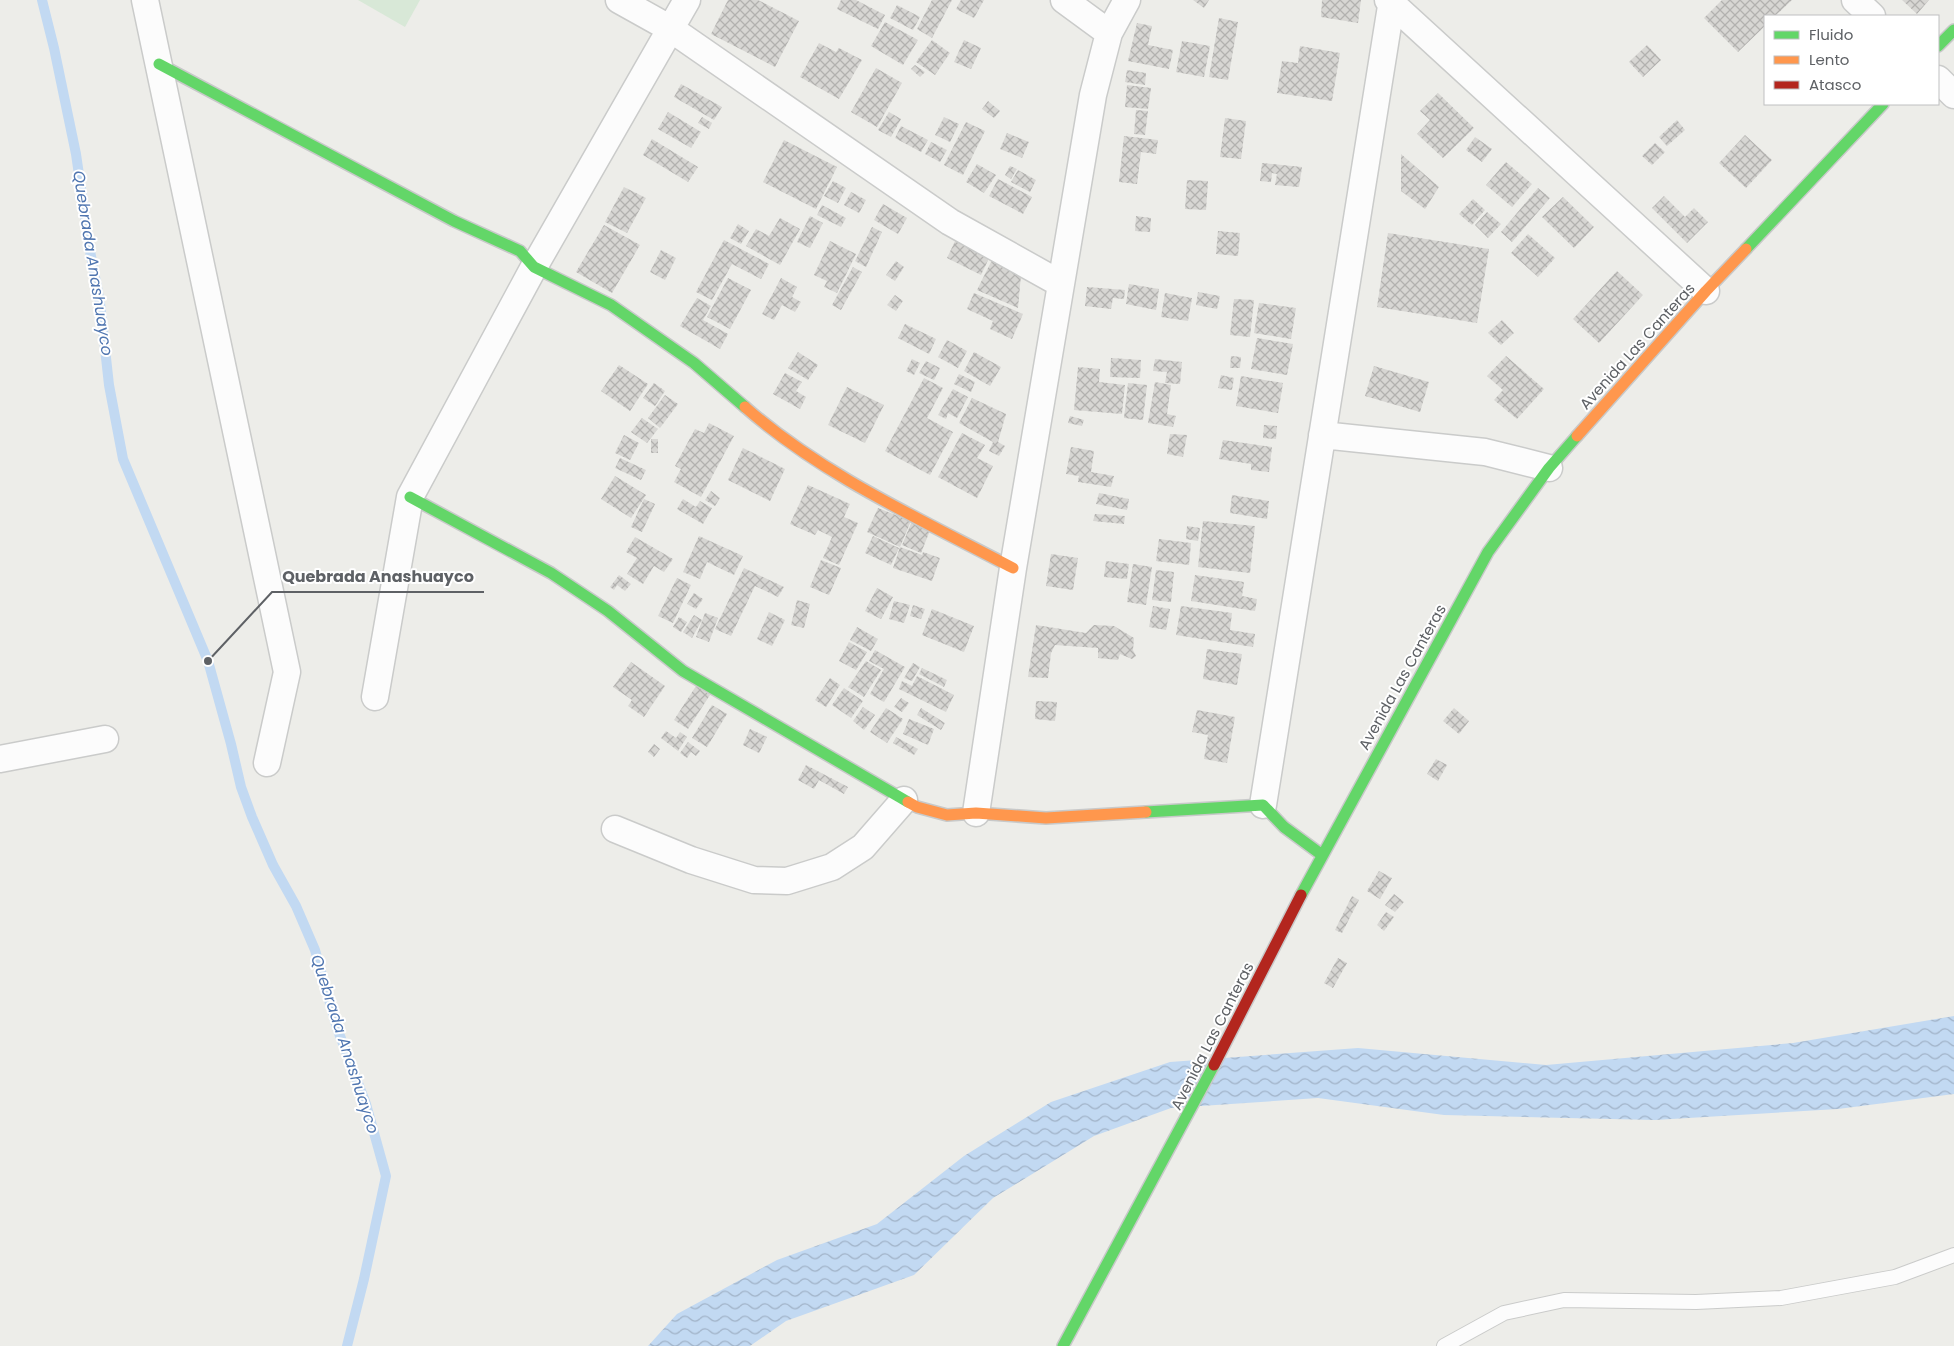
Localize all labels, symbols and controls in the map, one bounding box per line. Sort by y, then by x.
legend [1764,15,1939,105]
text: Fluido [1809,24,1853,45]
text: Lento [1809,49,1849,70]
text: Atasco [1809,74,1861,95]
water label: Quebrada Anashuayco [67,169,119,357]
street label: Avenida Las Canteras [1574,278,1700,414]
callout: Quebrada Anashuayco [272,561,484,592]
text: Quebrada Anashuayco [282,565,474,588]
street label: Avenida Las Canteras [1353,600,1451,754]
water label: Quebrada Anashuayco [305,951,385,1137]
street label: Avenida Las Canteras [1166,958,1259,1114]

